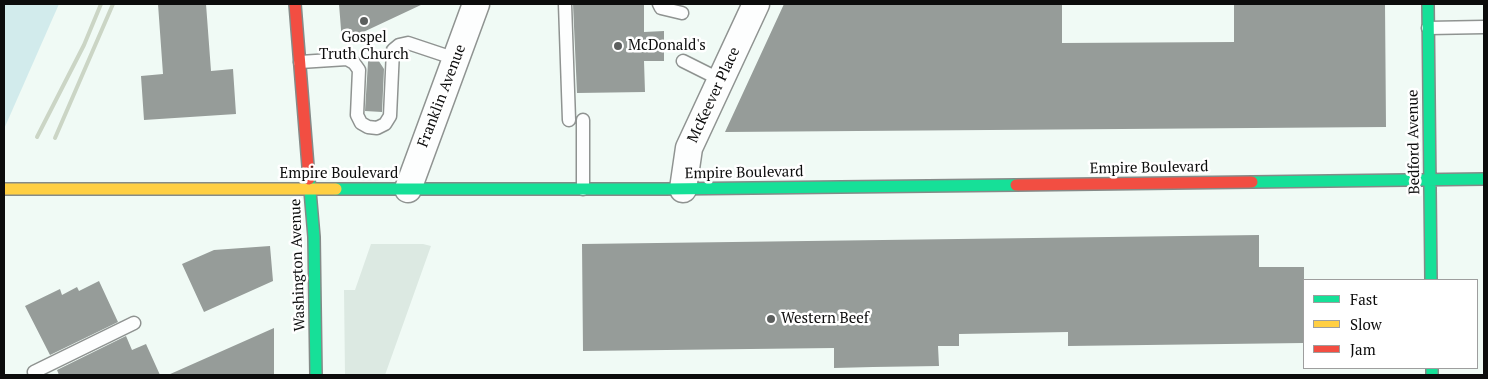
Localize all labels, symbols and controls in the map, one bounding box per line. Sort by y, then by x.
marker: Gospel Truth Church [358,15,370,27]
place label: Gospel Truth Church [319,29,409,64]
place label: McDonald's [628,37,706,55]
marker: McDonald's [612,40,624,52]
street label: Franklin Avenue [414,42,470,150]
street label: McKeever Place [684,44,744,146]
street label: Bedford Avenue [1404,89,1424,195]
street label: Empire Boulevard [1089,158,1209,178]
street label: Empire Boulevard [684,163,804,183]
street label: Empire Boulevard [280,165,398,183]
street label: Washington Avenue [287,198,309,332]
legend [1303,279,1478,369]
text: Fast [1350,289,1378,309]
place label: Western Beef [781,310,869,328]
marker: Western Beef [765,313,777,325]
text: Slow [1350,314,1382,334]
text: Jam [1350,339,1376,359]

